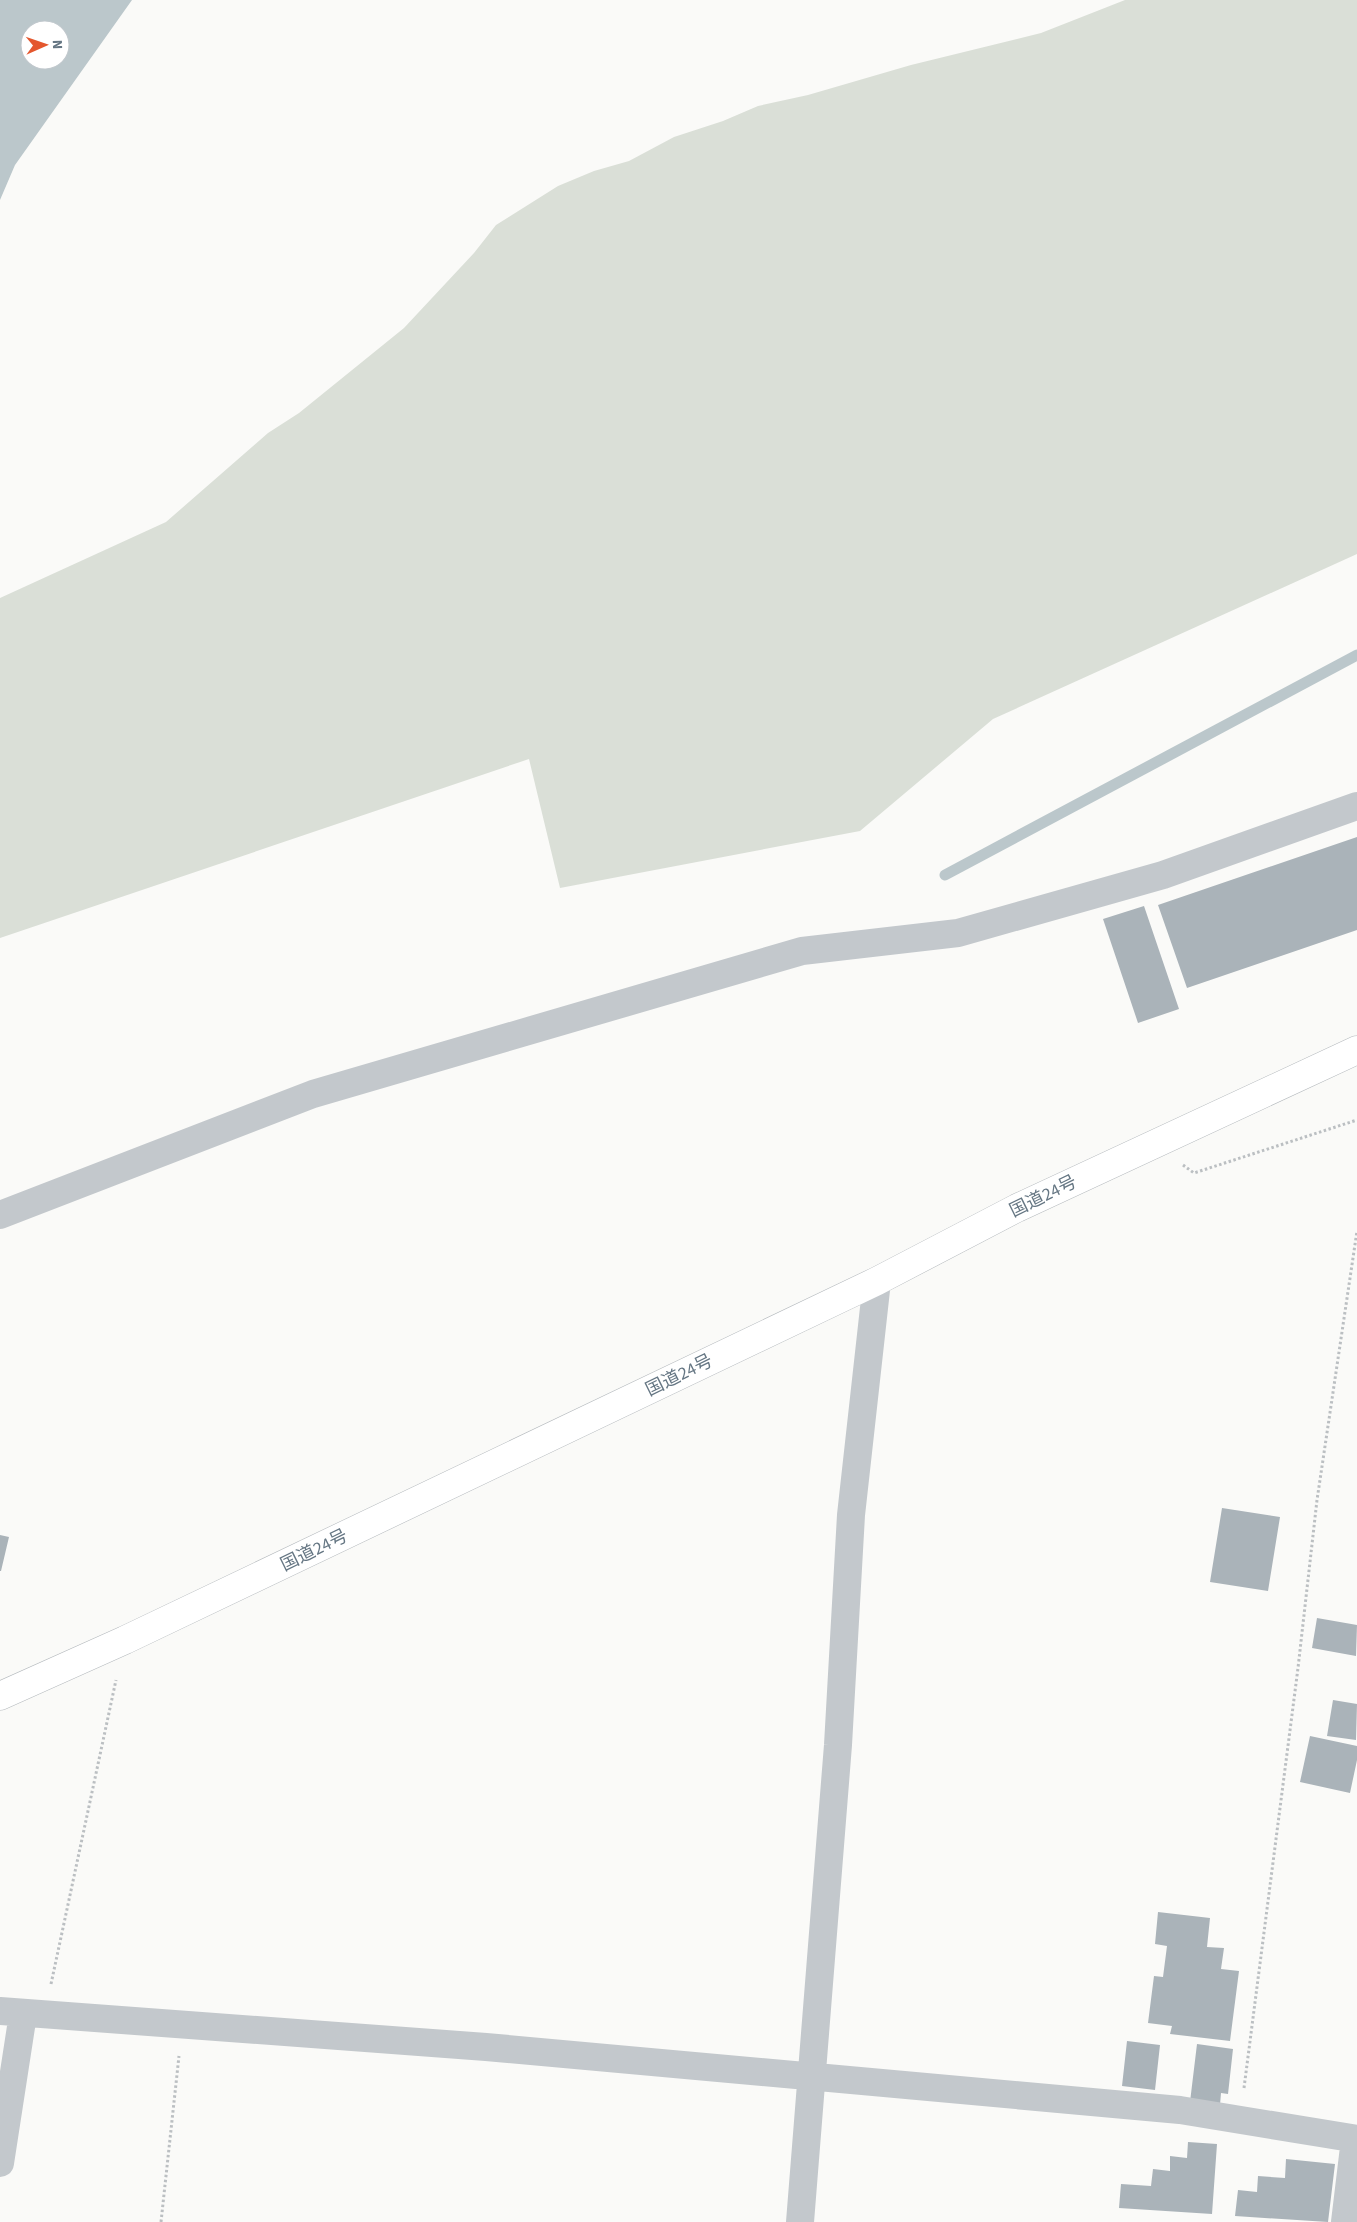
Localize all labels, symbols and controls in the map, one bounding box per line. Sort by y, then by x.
north arrow [20,20,70,70]
text: N [47,40,67,50]
street label: 国道24号 [1005,1169,1081,1223]
street label: 国道24号 [641,1348,717,1402]
street label: 国道24号 [276,1523,352,1577]

